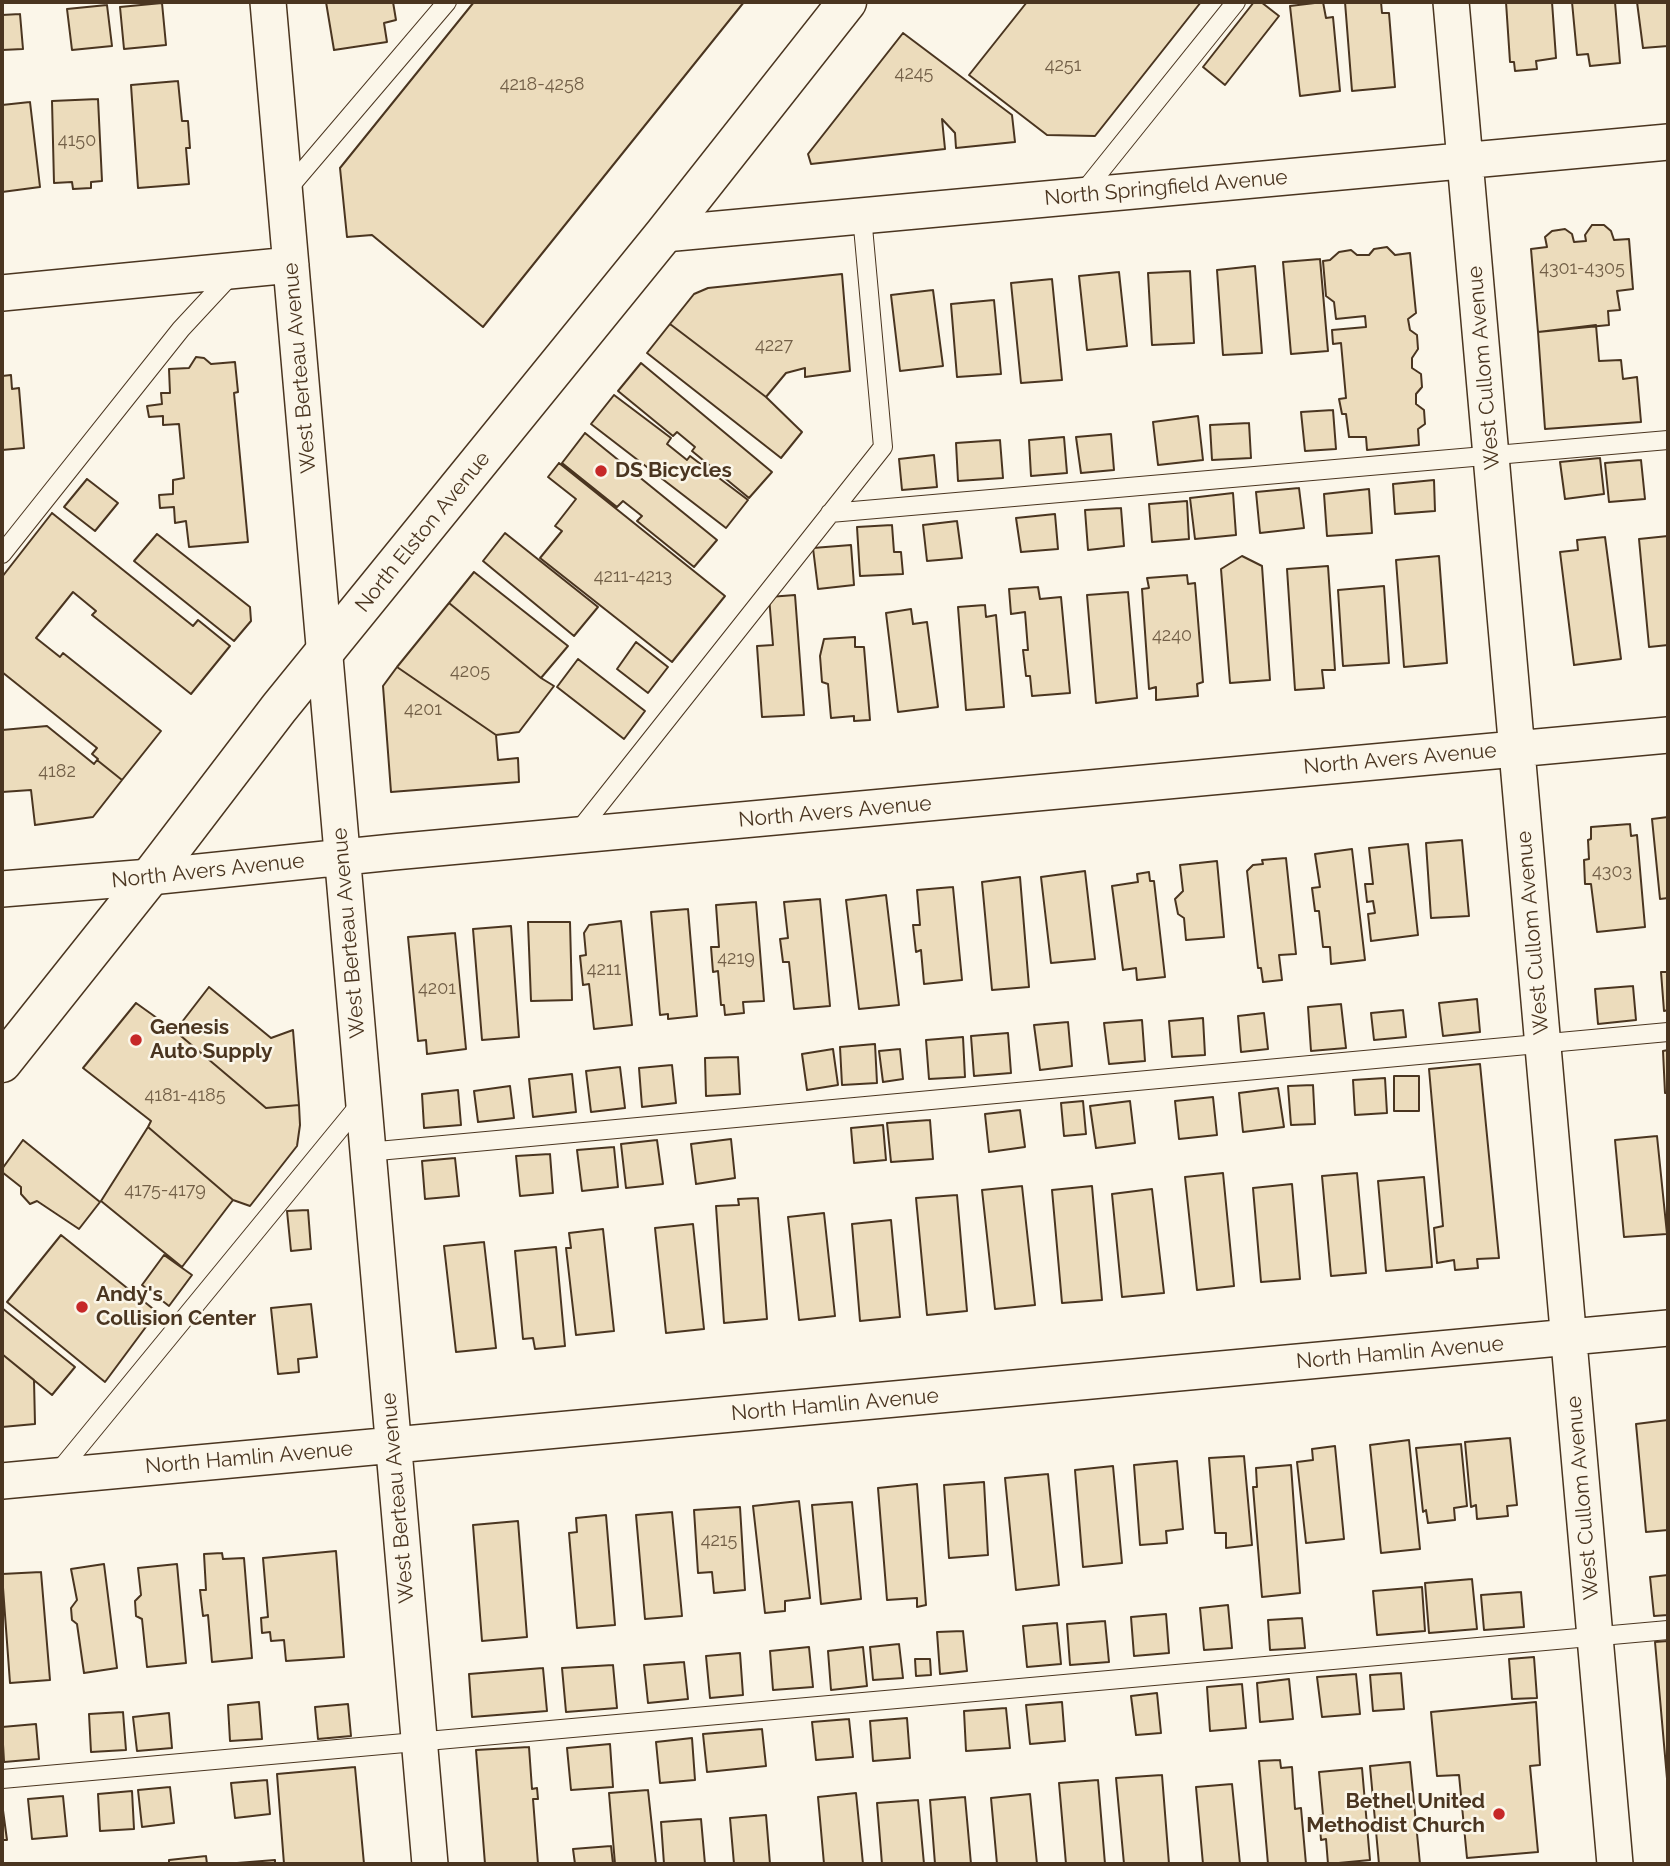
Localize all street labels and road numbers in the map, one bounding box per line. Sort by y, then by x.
street label: North Springfield Avenue [1043,165,1289,211]
street label: West Berteau Avenue [278,262,322,474]
street label: West Cullom Avenue [1463,265,1505,471]
street label: North Elston Avenue [350,446,496,618]
street label: North Avers Avenue [1302,738,1498,780]
street label: North Avers Avenue [737,791,933,833]
street label: West Berteau Avenue [327,827,371,1039]
street label: West Cullom Avenue [1512,830,1554,1036]
street label: North Avers Avenue [110,848,306,894]
street label: North Hamlin Avenue [1295,1331,1505,1375]
street label: North Hamlin Avenue [730,1383,940,1427]
street label: West Berteau Avenue [376,1392,420,1604]
street label: West Cullom Avenue [1562,1395,1604,1601]
street label: North Hamlin Avenue [144,1436,354,1480]

